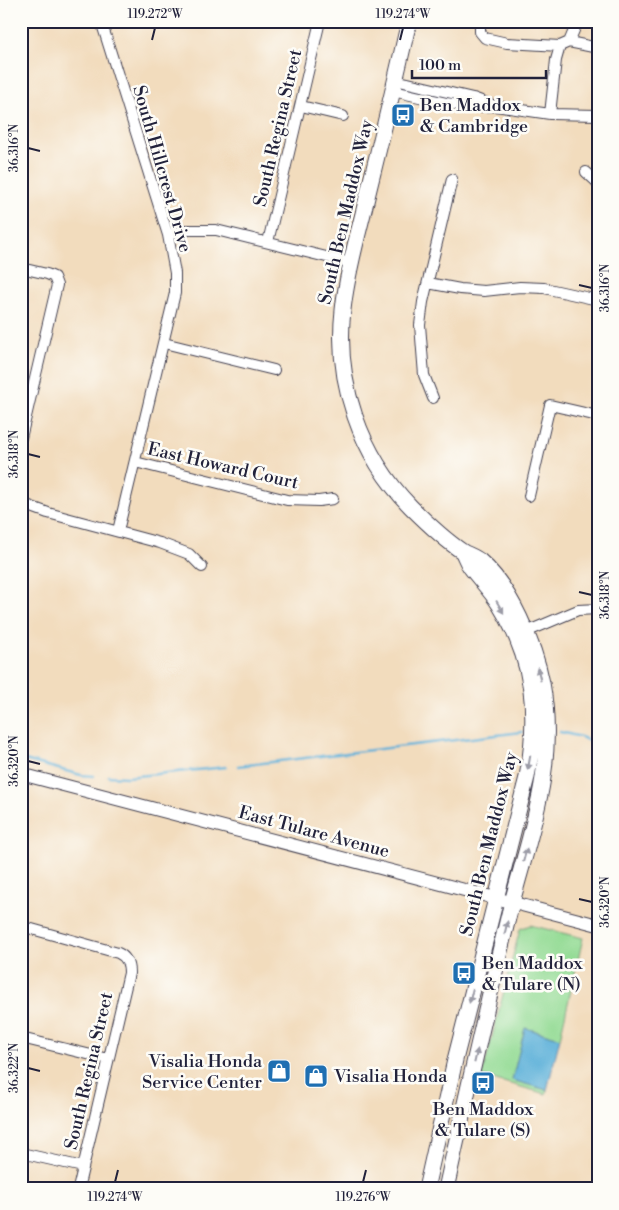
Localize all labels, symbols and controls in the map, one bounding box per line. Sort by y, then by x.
text: 119.272°W [127,7,184,22]
text: 119.274°W [376,7,432,22]
street label: South Regina Street [249,46,307,209]
scale bar [412,48,545,80]
text: 100 m [419,56,461,75]
street label: South Hillcrest Drive [127,83,197,255]
place label: Ben Maddox & Cambridge [419,94,528,138]
bus stop icon: Ben Maddox & Cambridge [390,102,416,128]
street label: South Ben Maddox Way [314,117,379,307]
text: 36.316°N [7,124,22,172]
text: 36.316°N [598,264,613,312]
text: 36.318°N [7,430,22,478]
street label: East Howard Court [145,437,301,495]
text: 36.318°N [598,571,613,619]
one-way arrow [496,600,505,613]
one-way arrow [535,666,543,681]
text: 36.320°N [7,735,22,787]
street label: South Ben Maddox Way [455,749,523,938]
one-way arrow [525,755,533,771]
street label: East Tulare Avenue [236,801,392,863]
one-way arrow [521,848,529,863]
text: 36.320°N [598,876,613,928]
one-way arrow [502,920,510,935]
place label: Ben Maddox & Tulare (N) [481,952,583,996]
bus stop icon: Ben Maddox & Tulare (N) [451,960,477,986]
street label: South Regina Street [60,989,118,1152]
one-way arrow [467,989,475,1004]
text: 36.322°N [7,1043,22,1093]
one-way arrow [472,1048,480,1063]
place label: Visalia Honda Service Center [142,1050,263,1094]
shop icon: Visalia Honda Service Center [266,1058,292,1084]
shop icon: Visalia Honda [303,1063,329,1089]
place label: Visalia Honda [333,1065,448,1088]
bus stop icon: Ben Maddox & Tulare (S) [470,1070,496,1096]
place label: Ben Maddox & Tulare (S) [432,1098,534,1142]
text: 119.274°W [88,1190,144,1205]
text: 119.276°W [335,1190,392,1205]

